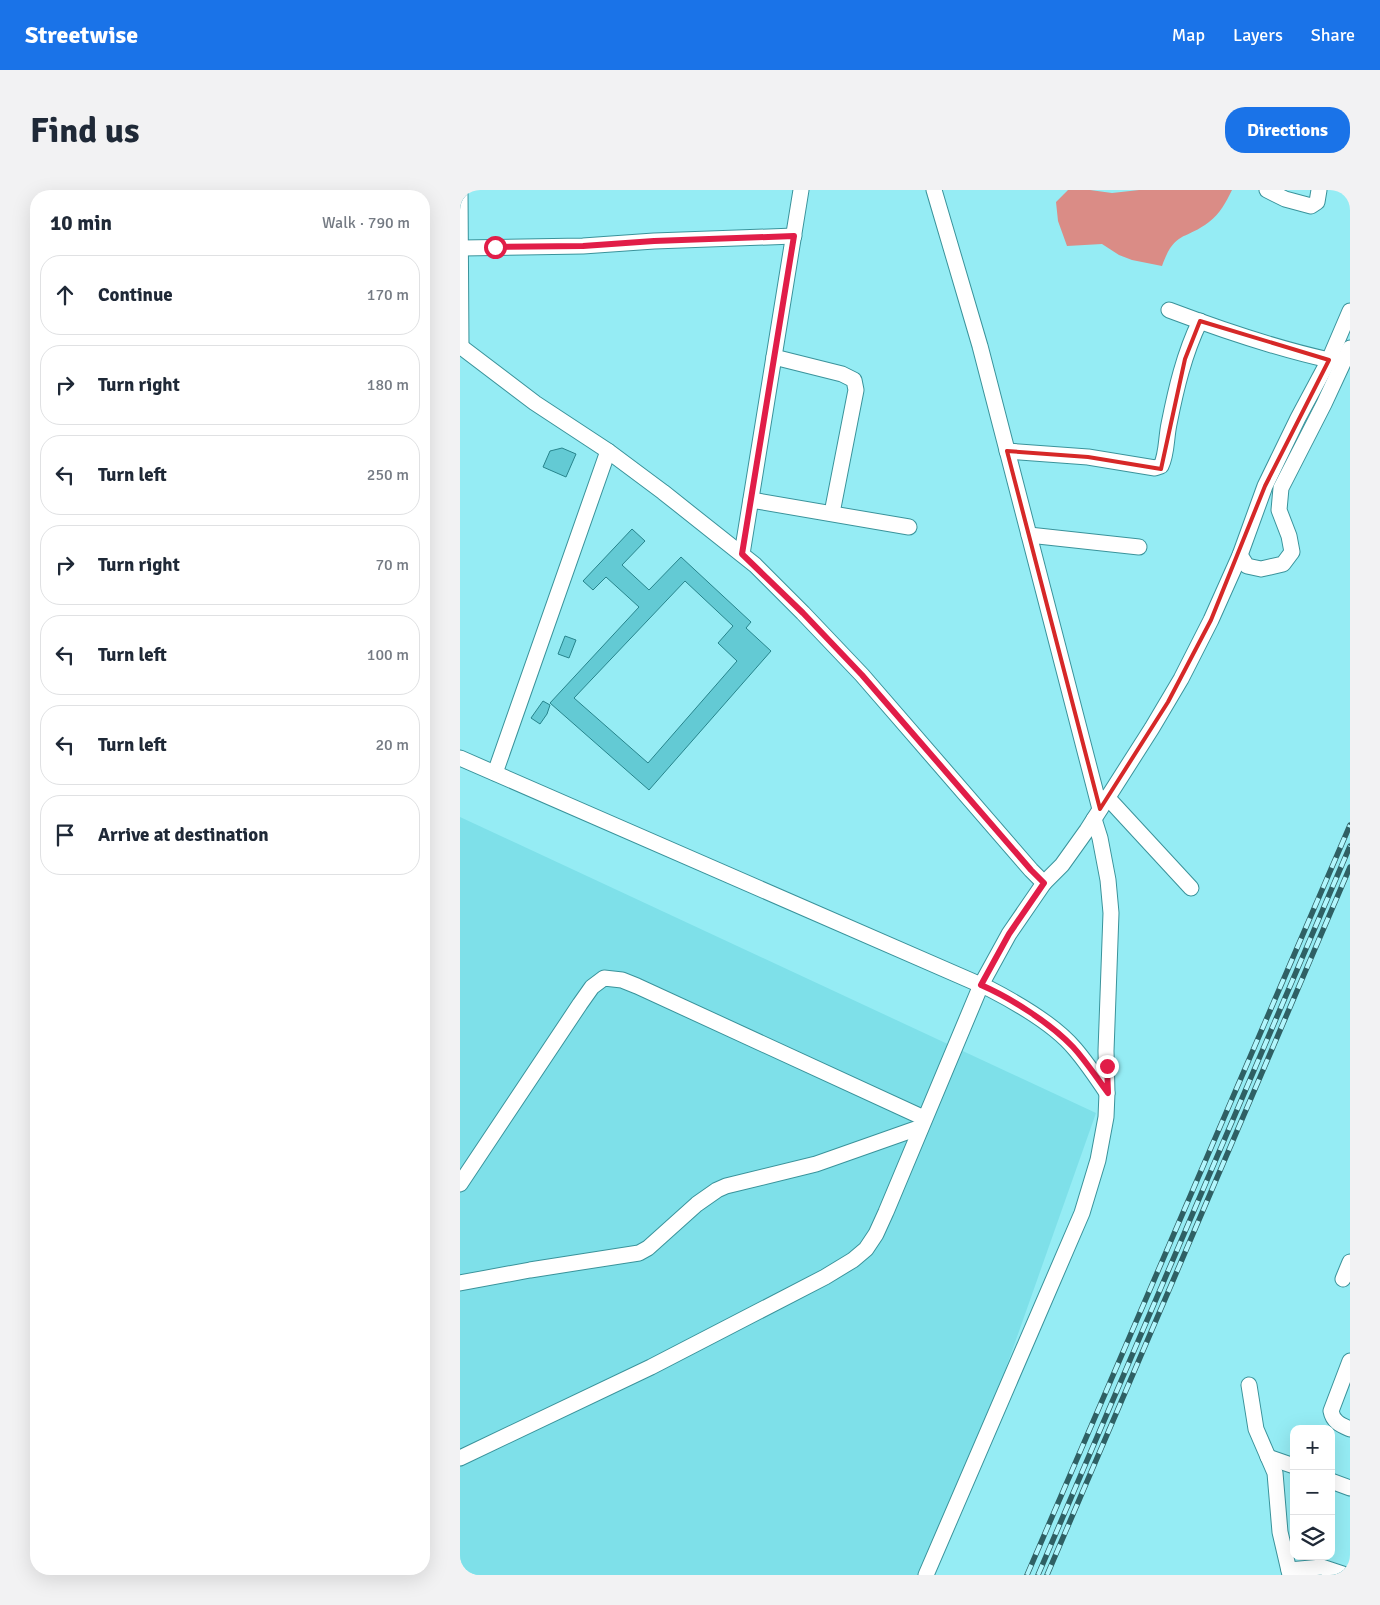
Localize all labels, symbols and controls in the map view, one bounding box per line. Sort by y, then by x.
text: Streetwise [25,20,138,50]
text: Map [1172,24,1205,46]
text: Layers [1233,24,1283,46]
text: Share [1311,24,1355,46]
button: Directions [1225,107,1350,153]
text: Find us [30,109,140,152]
text: 10 min [50,210,112,236]
text: Walk · 790 m [322,213,410,233]
route start [484,236,507,259]
icon: ahead [51,281,79,309]
text: Continue [98,283,173,307]
text: 170 m [367,285,409,305]
icon: right [51,371,79,399]
text: Turn right [98,373,180,397]
text: 180 m [367,375,409,395]
icon: left [51,461,79,489]
text: Turn left [98,463,167,487]
text: 250 m [367,465,409,485]
icon: right [51,551,79,579]
text: Turn right [98,553,180,577]
text: 70 m [375,555,409,575]
icon: left [51,641,79,669]
text: Turn left [98,643,167,667]
text: 100 m [367,645,409,665]
icon: left [51,731,79,759]
text: Turn left [98,733,167,757]
text: 20 m [375,735,409,755]
icon: arrive [51,821,79,849]
text: Arrive at destination [98,823,269,847]
route end [1096,1055,1119,1078]
map controls [1290,1425,1335,1560]
button: + [1290,1425,1335,1470]
button: − [1290,1470,1335,1515]
button: layers [1290,1515,1335,1560]

